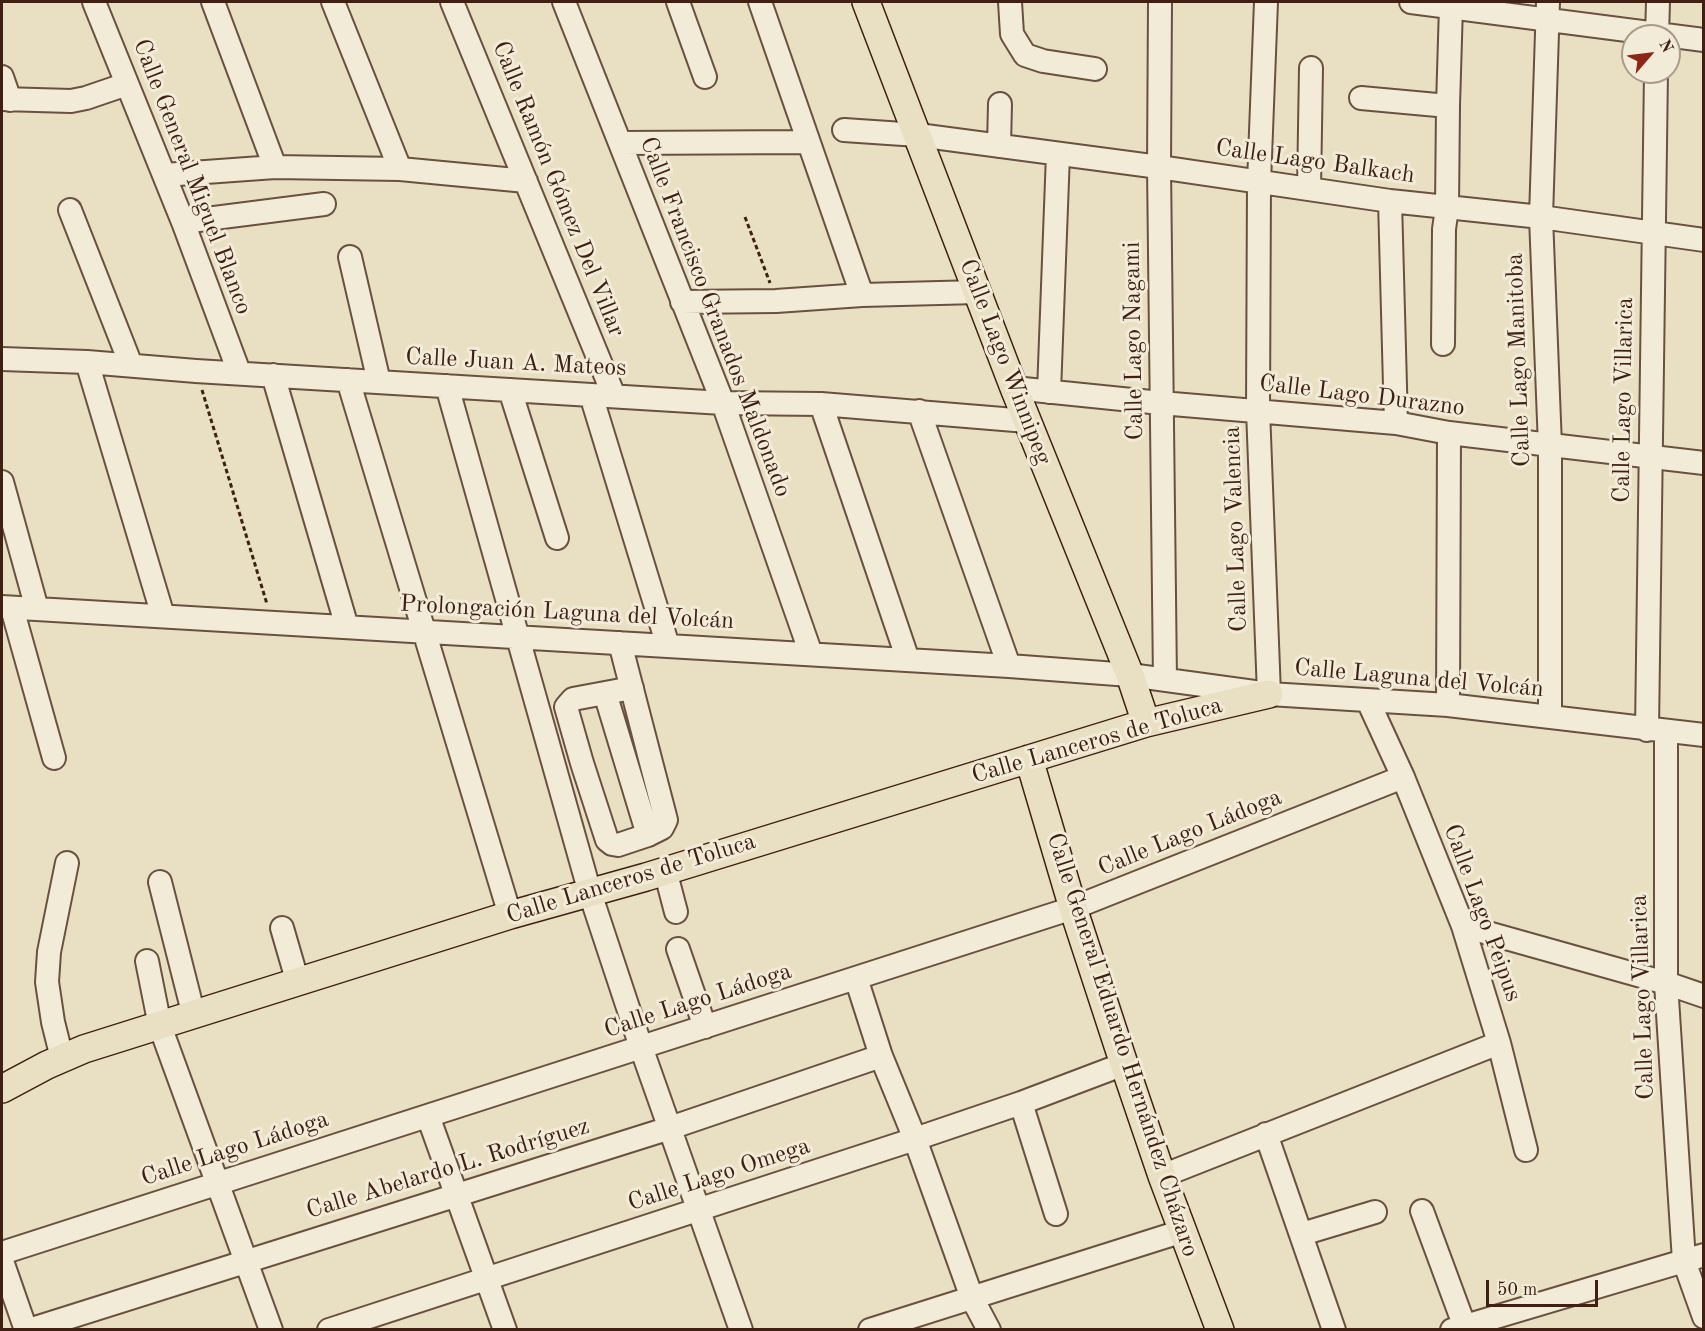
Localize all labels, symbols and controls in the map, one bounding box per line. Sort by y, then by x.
north arrow [1621,24,1681,84]
street label: Calle General Miguel Blanco [126,35,258,319]
street label: Calle Ramón Gómez Del Villar [485,37,631,341]
text: N [1655,37,1675,56]
street label: Calle Francisco Granados Maldonado [633,133,797,501]
street label: Calle Lago Balkach [1214,134,1416,190]
street label: Calle Lago Nagami [1118,241,1150,441]
street label: Calle Lago Manitoba [1501,253,1537,467]
street label: Calle Lago Winnipeg [952,255,1058,469]
street label: Calle Lago Villarica [1608,297,1640,503]
street label: Calle Juan A. Mateos [405,343,627,383]
street label: Calle Lago Durazno [1258,369,1466,423]
street label: Calle Lago Valencia [1218,426,1254,632]
street label: Prolongación Laguna del Volcán [399,590,735,636]
street label: Calle Laguna del Volcán [1293,654,1545,704]
street label: Calle Lanceros de Toluca [968,691,1226,791]
street label: Calle Lago Ládoga [1094,783,1286,883]
street label: Calle Lago Peipus [1437,820,1527,1006]
street label: Calle Lanceros de Toluca [503,827,759,931]
street label: Calle General Eduardo Hernández Cházaro [1040,829,1204,1261]
street label: Calle Lago Villarica [1625,894,1661,1100]
street label: Calle Lago Ládoga [601,957,795,1045]
street label: Calle Lago Ládoga [138,1105,332,1193]
street label: Calle Abelardo L. Rodríguez [303,1112,593,1226]
street label: Calle Lago Omega [624,1132,814,1218]
scale bar [1489,1268,1602,1306]
text: 50 m [1497,1281,1537,1299]

